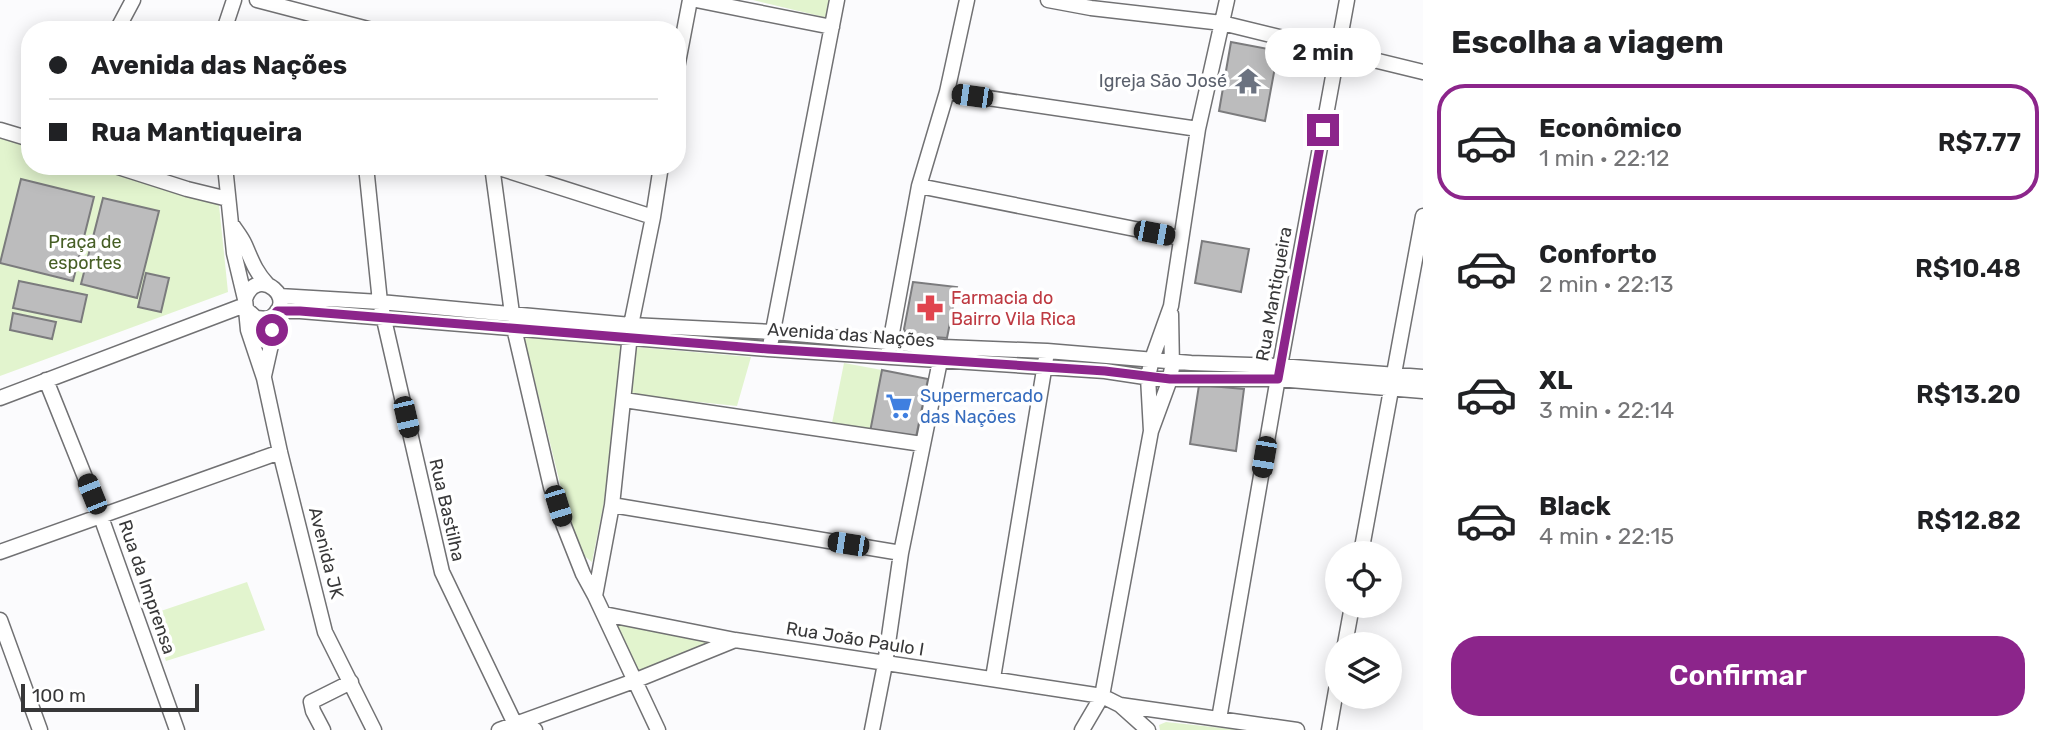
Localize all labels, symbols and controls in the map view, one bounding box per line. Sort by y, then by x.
text: Escolha a viagem [1451,23,1724,61]
callout: 2 min [1265,29,1381,78]
text: 2 min [1292,38,1354,66]
text: Avenida das Nações [91,50,347,81]
temple icon: Igreja São José [1233,66,1263,96]
place label: Igreja São José [1099,70,1227,92]
car [950,83,995,109]
icon: car [1455,111,1518,174]
text: Econômico [1539,113,1682,144]
route end [1307,114,1339,146]
text: Rua Mantiqueira [91,117,302,148]
text: R$7.77 [1938,127,2021,158]
text: 1 min · 22:12 [1539,144,1670,172]
car [1132,219,1177,247]
street label: Rua Mantiqueira [1251,225,1297,363]
park label: Praça de esportes [48,231,122,274]
icon: car [1455,237,1518,300]
text: Conforto [1539,239,1657,270]
text: R$10.48 [1915,253,2021,284]
text: 2 min · 22:13 [1539,270,1674,298]
place label: Farmacia do Bairro Vila Rica [951,287,1076,330]
pharmacy icon: Farmacia do Bairro Vila Rica [915,293,945,323]
route start [256,314,288,346]
street label: Avenida das Nações [767,318,935,352]
icon: car [1455,363,1518,426]
text: XL [1539,365,1572,396]
text: R$13.20 [1916,379,2021,410]
place label: Supermercado das Nações [920,385,1043,428]
supermarket icon: Supermercado das Nações [884,391,914,421]
car [392,394,421,440]
text: 3 min · 22:14 [1539,396,1674,424]
car [1251,434,1278,480]
street label: Rua Bastilha [424,456,470,564]
car [75,471,110,517]
car [542,483,575,529]
icon: car [1455,489,1518,552]
text: Black [1539,491,1611,522]
street label: Avenida JK [304,505,348,601]
text: R$12.82 [1916,505,2021,536]
street label: Rua da Imprensa [114,517,180,657]
text: 4 min · 22:15 [1539,522,1674,550]
car [826,530,871,558]
map controls [1325,541,1402,709]
button: locate [1325,541,1402,618]
street label: Rua João Paulo I [784,617,926,661]
button: layers [1325,632,1402,709]
button: Confirmar [1451,636,2025,716]
scale bar [21,681,200,713]
text: 100 m [32,684,86,707]

